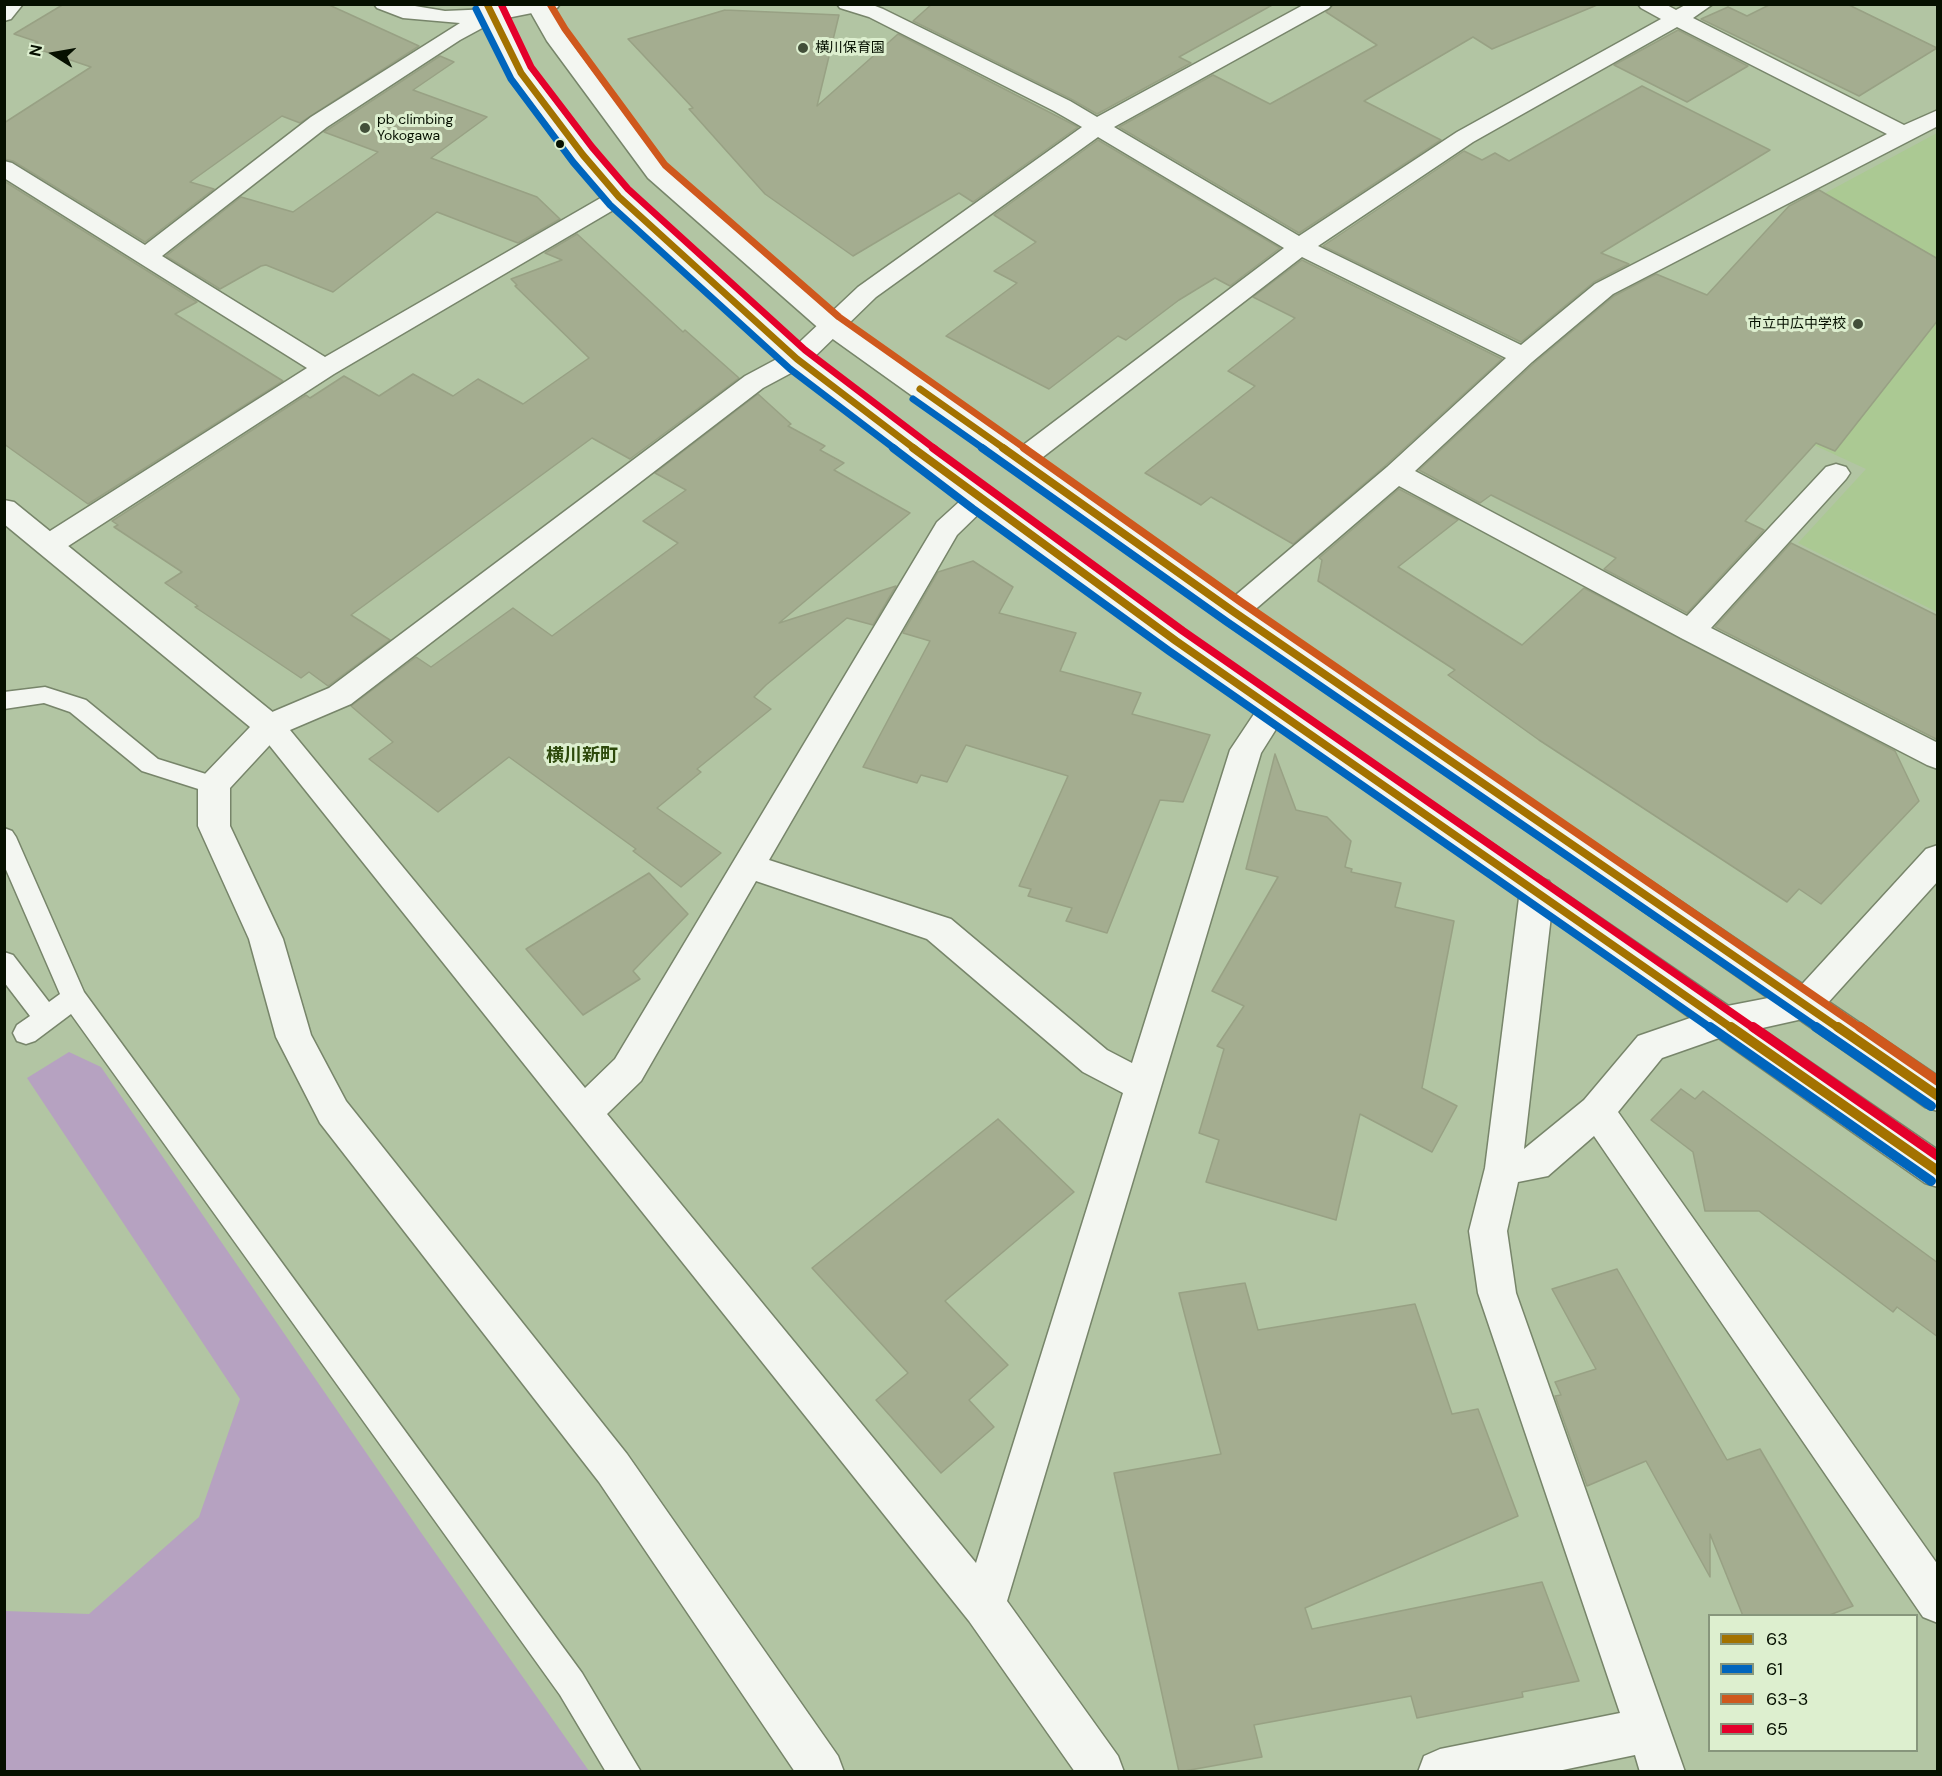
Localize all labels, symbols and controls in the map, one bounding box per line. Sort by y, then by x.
north arrow [24,24,84,84]
place label: 横川保育園 [815,40,885,56]
marker: 横川保育園 [796,41,810,55]
text: N [24,43,47,58]
place label: pb climbing Yokogawa [377,112,453,144]
marker: pb climbing Yokogawa [358,121,372,135]
unlabelled marker [554,138,566,150]
place label: 市立中広中学校 [1748,316,1846,332]
marker: 市立中広中学校 [1851,317,1865,331]
district label: 横川新町 [546,745,618,767]
legend [1708,1614,1918,1752]
text: 63 [1766,1627,1788,1651]
text: 61 [1766,1657,1783,1681]
text: 63-3 [1766,1687,1808,1711]
text: 65 [1766,1717,1788,1741]

